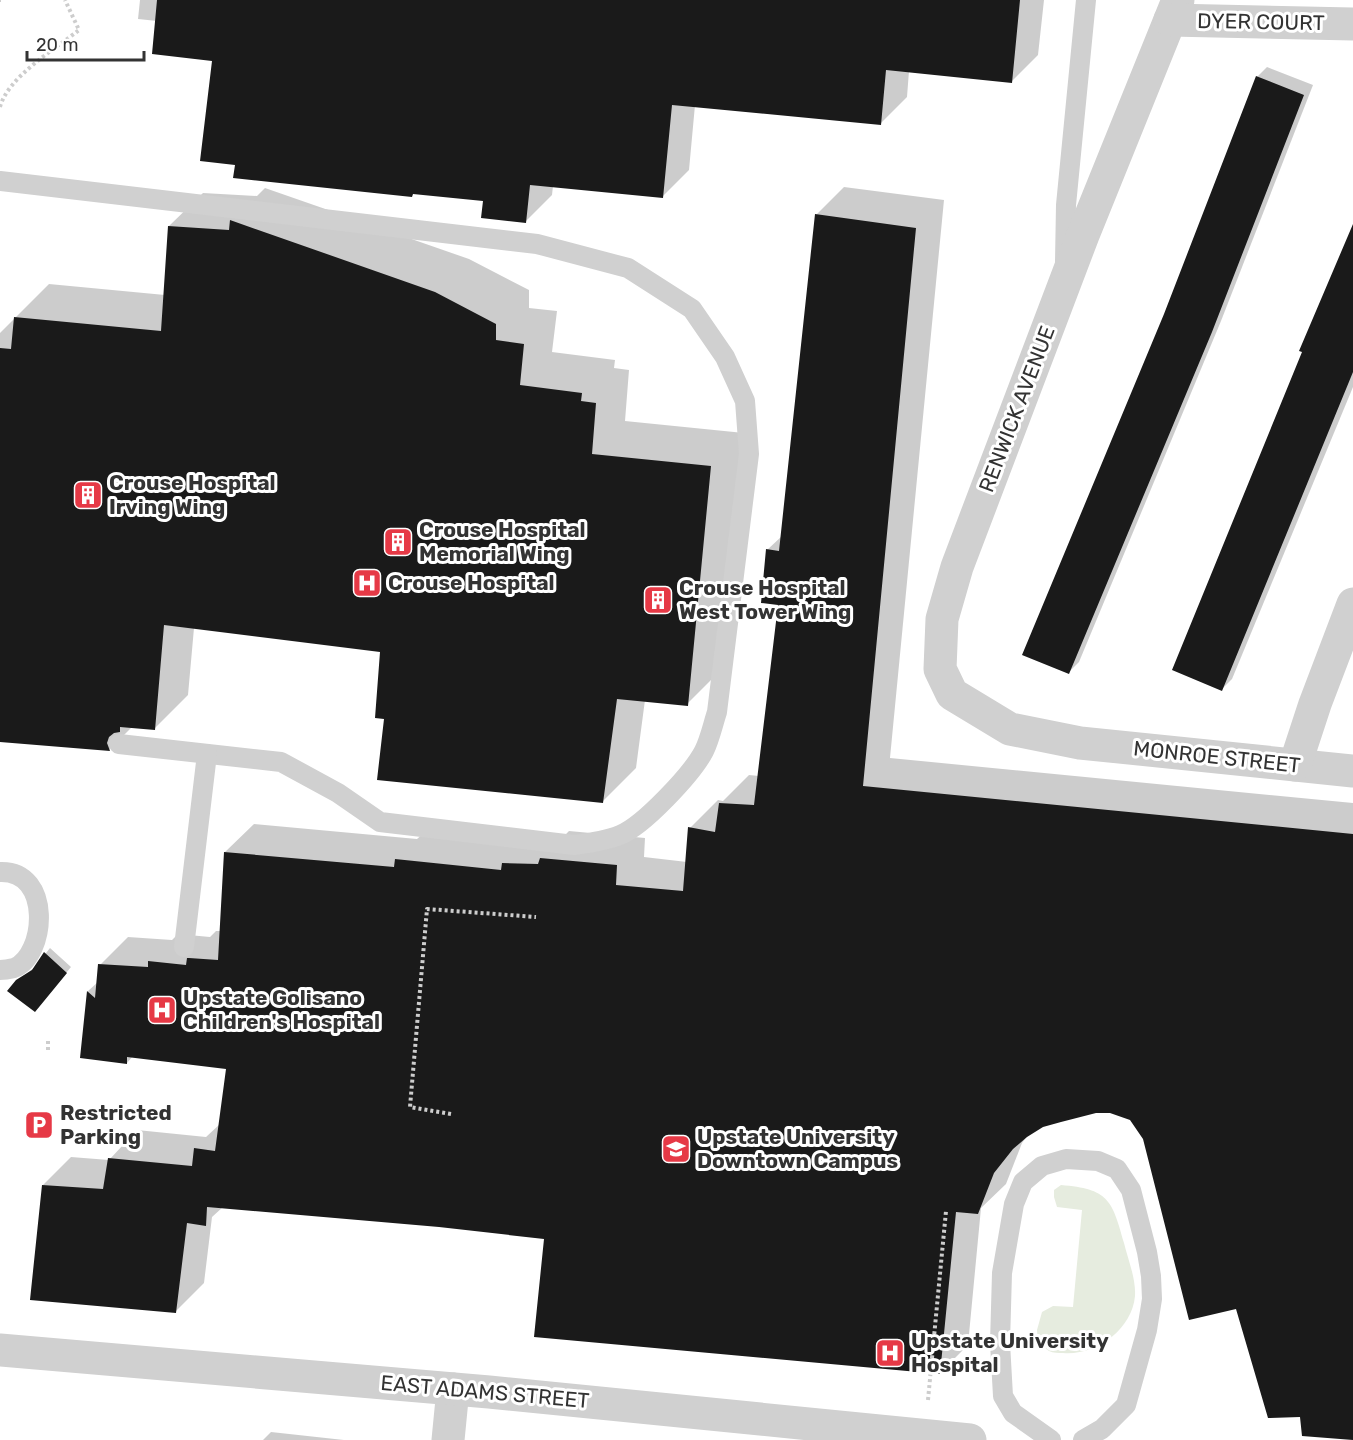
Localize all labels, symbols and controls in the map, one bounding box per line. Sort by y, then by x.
street label: DYER COURT [1197,8,1325,35]
scale bar [27,24,144,62]
text: 20 m [36,34,78,56]
street label: RENWICK AVENUE [973,322,1060,496]
place label: Crouse Hospital Irving Wing [109,470,276,519]
building icon: Crouse Hospital Irving Wing [72,479,104,511]
place label: Crouse Hospital Memorial Wing [419,517,586,566]
building icon: Crouse Hospital Memorial Wing [382,526,414,558]
hospital icon: Crouse Hospital [351,567,383,599]
place label: Crouse Hospital [388,570,555,595]
place label: Crouse Hospital West Tower Wing [679,575,851,624]
building icon: Crouse Hospital West Tower Wing [642,584,674,616]
street label: MONROE STREET [1132,735,1302,778]
place label: Upstate Golisano Children's Hospital [183,985,380,1034]
hospital icon: Upstate Golisano Children's Hospital [146,994,178,1026]
place label: Restricted Parking [60,1100,172,1149]
parking icon: Restricted Parking [23,1109,55,1141]
place label: Upstate University Downtown Campus [697,1124,898,1173]
school or university icon: Upstate University Downtown Campus [660,1133,692,1165]
place label: Upstate University Hospital [911,1328,1109,1377]
hospital icon: Upstate University Hospital [874,1337,906,1369]
street label: EAST ADAMS STREET [380,1370,590,1413]

